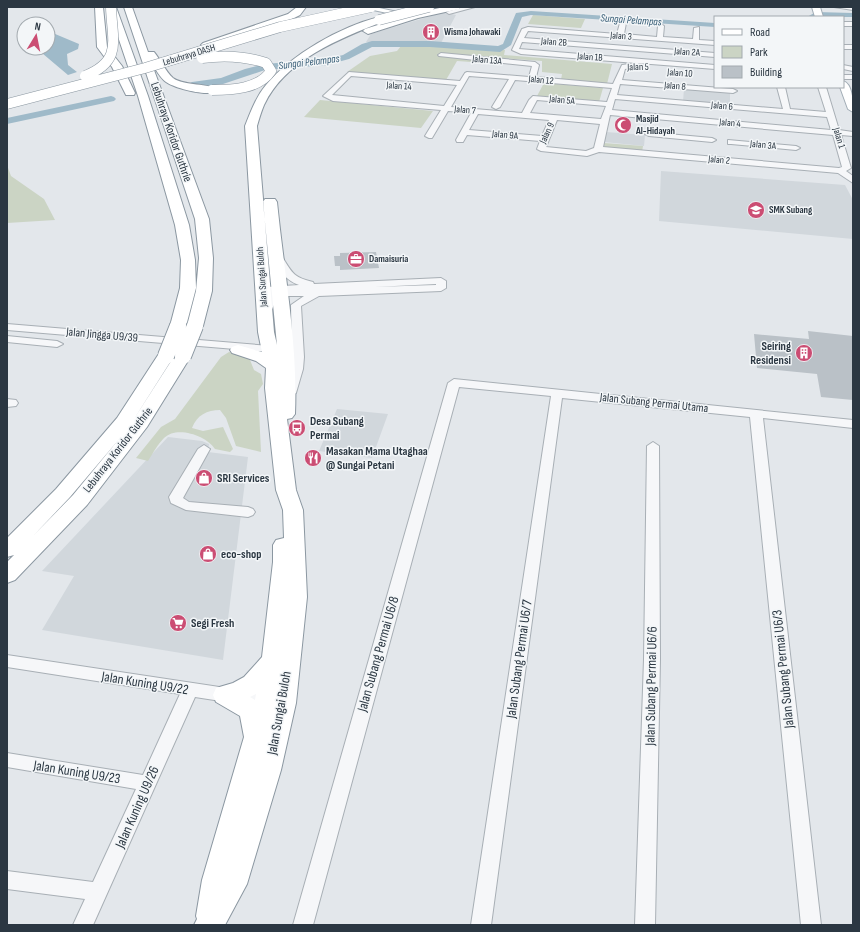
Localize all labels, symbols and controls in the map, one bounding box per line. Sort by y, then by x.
water label: Sungai Pelampas [600,11,662,29]
north arrow [16,16,56,56]
legend [714,16,844,88]
text: N [34,20,42,34]
building icon: Wisma Johawaki [421,22,441,42]
text: Road [750,25,770,40]
place label: Wisma Johawaki [444,26,501,38]
street label: Jalan 3 [609,29,632,43]
street label: Jalan 2B [540,35,568,49]
street label: Lebuhraya DASH [161,41,217,69]
street label: Jalan 2A [673,45,701,59]
text: Park [750,45,768,60]
street label: Jalan 1B [576,50,604,64]
water label: Sungai Pelampas [278,52,340,72]
street label: Jalan 13A [471,53,503,67]
street label: Jalan 5 [626,61,649,73]
text: Building [750,65,782,80]
street label: Jalan 10 [666,66,693,80]
street label: Jalan 12 [527,73,554,87]
street label: Jalan 14 [385,79,412,93]
street label: Jalan 8 [663,79,686,93]
street label: Lebuhraya Koridor Guthrie [147,80,195,184]
street label: Jalan 5A [548,93,576,107]
street label: Jalan 6 [710,99,733,113]
street label: Jalan 7 [453,103,476,117]
place label: Masjid Al-Hidayah [635,113,675,137]
mosque icon: Masjid Al-Hidayah [613,115,633,135]
street label: Jalan 4 [718,116,741,130]
street label: Jalan 9 [537,121,557,146]
street label: Jalan 1 [830,125,848,150]
street label: Jalan 9A [490,128,519,142]
street label: Jalan 3A [749,138,777,152]
street label: Jalan 2 [707,153,730,167]
school or university icon: SMK Subang [746,200,766,220]
place label: SMK Subang [769,204,813,216]
street label: Jalan Sungai Buloh [254,246,270,308]
office icon: Damaisuria [346,249,366,269]
place label: Damaisuria [369,253,408,265]
street label: Jalan Jingga U9/39 [65,324,138,346]
place label: Seiring Residensi [750,339,791,368]
building icon: Seiring Residensi [794,343,814,363]
street label: Jalan Subang Permai Utama [598,390,709,416]
street label: Lebuhraya Koridor Guthrie [80,404,156,496]
place label: Desa Subang Permai [310,414,364,443]
bus stop icon: Desa Subang Permai [287,418,307,438]
place label: Masakan Mama Utaghaa @ Sungai Petani [326,444,428,473]
restaurant icon: Masakan Mama Utaghaa @ Sungai Petani [303,448,323,468]
shop icon: SRI Services [194,468,214,488]
place label: SRI Services [217,471,270,486]
shop icon: eco-shop [198,544,218,564]
place label: eco-shop [221,547,261,562]
street label: Jalan Subang Permai U6/8 [353,594,403,715]
street label: Jalan Subang Permai U6/7 [502,598,536,720]
street label: Jalan Subang Permai U6/3 [768,609,798,730]
supermarket icon: Segi Fresh [168,613,188,633]
place label: Segi Fresh [191,616,234,631]
street label: Jalan Subang Permai U6/6 [641,626,661,747]
street label: Jalan Kuning U9/22 [99,668,190,698]
street label: Jalan Sungai Buloh [263,670,295,757]
street label: Jalan Kuning U9/23 [31,757,122,787]
street label: Jalan Kuning U9/26 [111,763,163,852]

